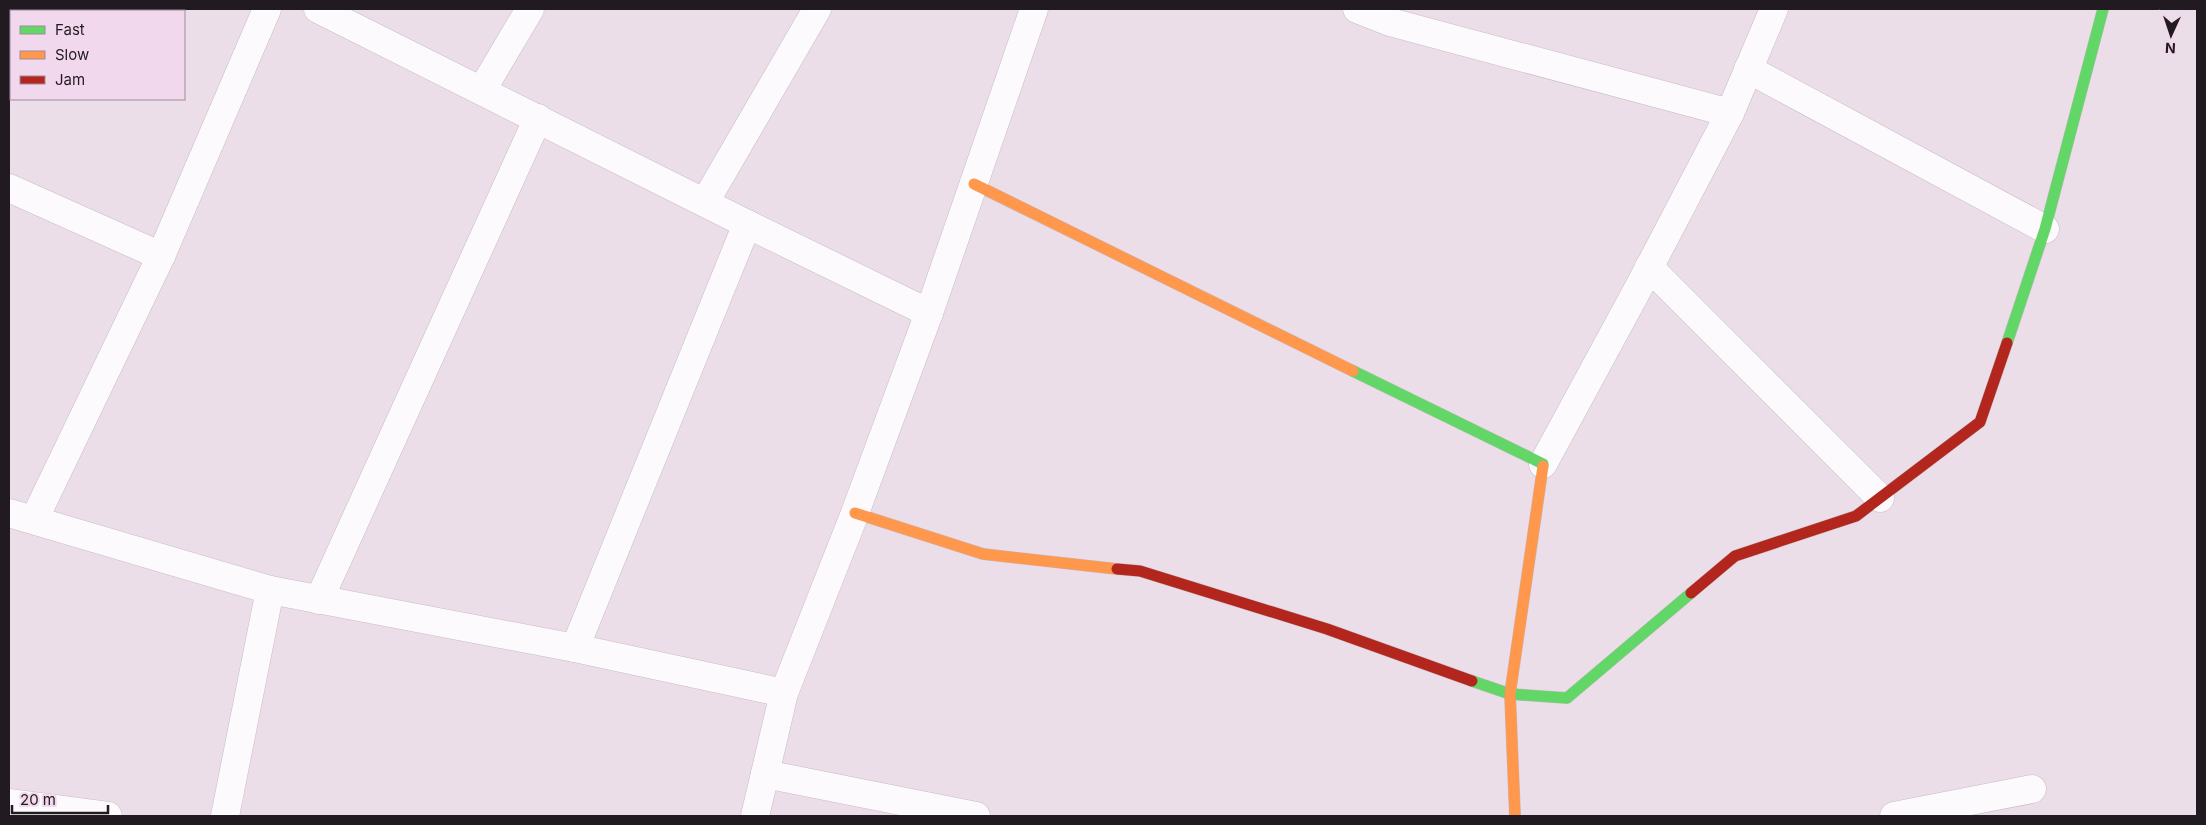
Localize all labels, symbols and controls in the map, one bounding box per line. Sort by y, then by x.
legend [10,10,185,100]
north arrow [2146,10,2196,60]
text: Fast [55,20,85,39]
text: N [2165,40,2176,57]
text: Slow [55,45,89,64]
text: Jam [55,70,85,89]
scale bar [12,782,109,814]
text: 20 m [20,790,56,809]

